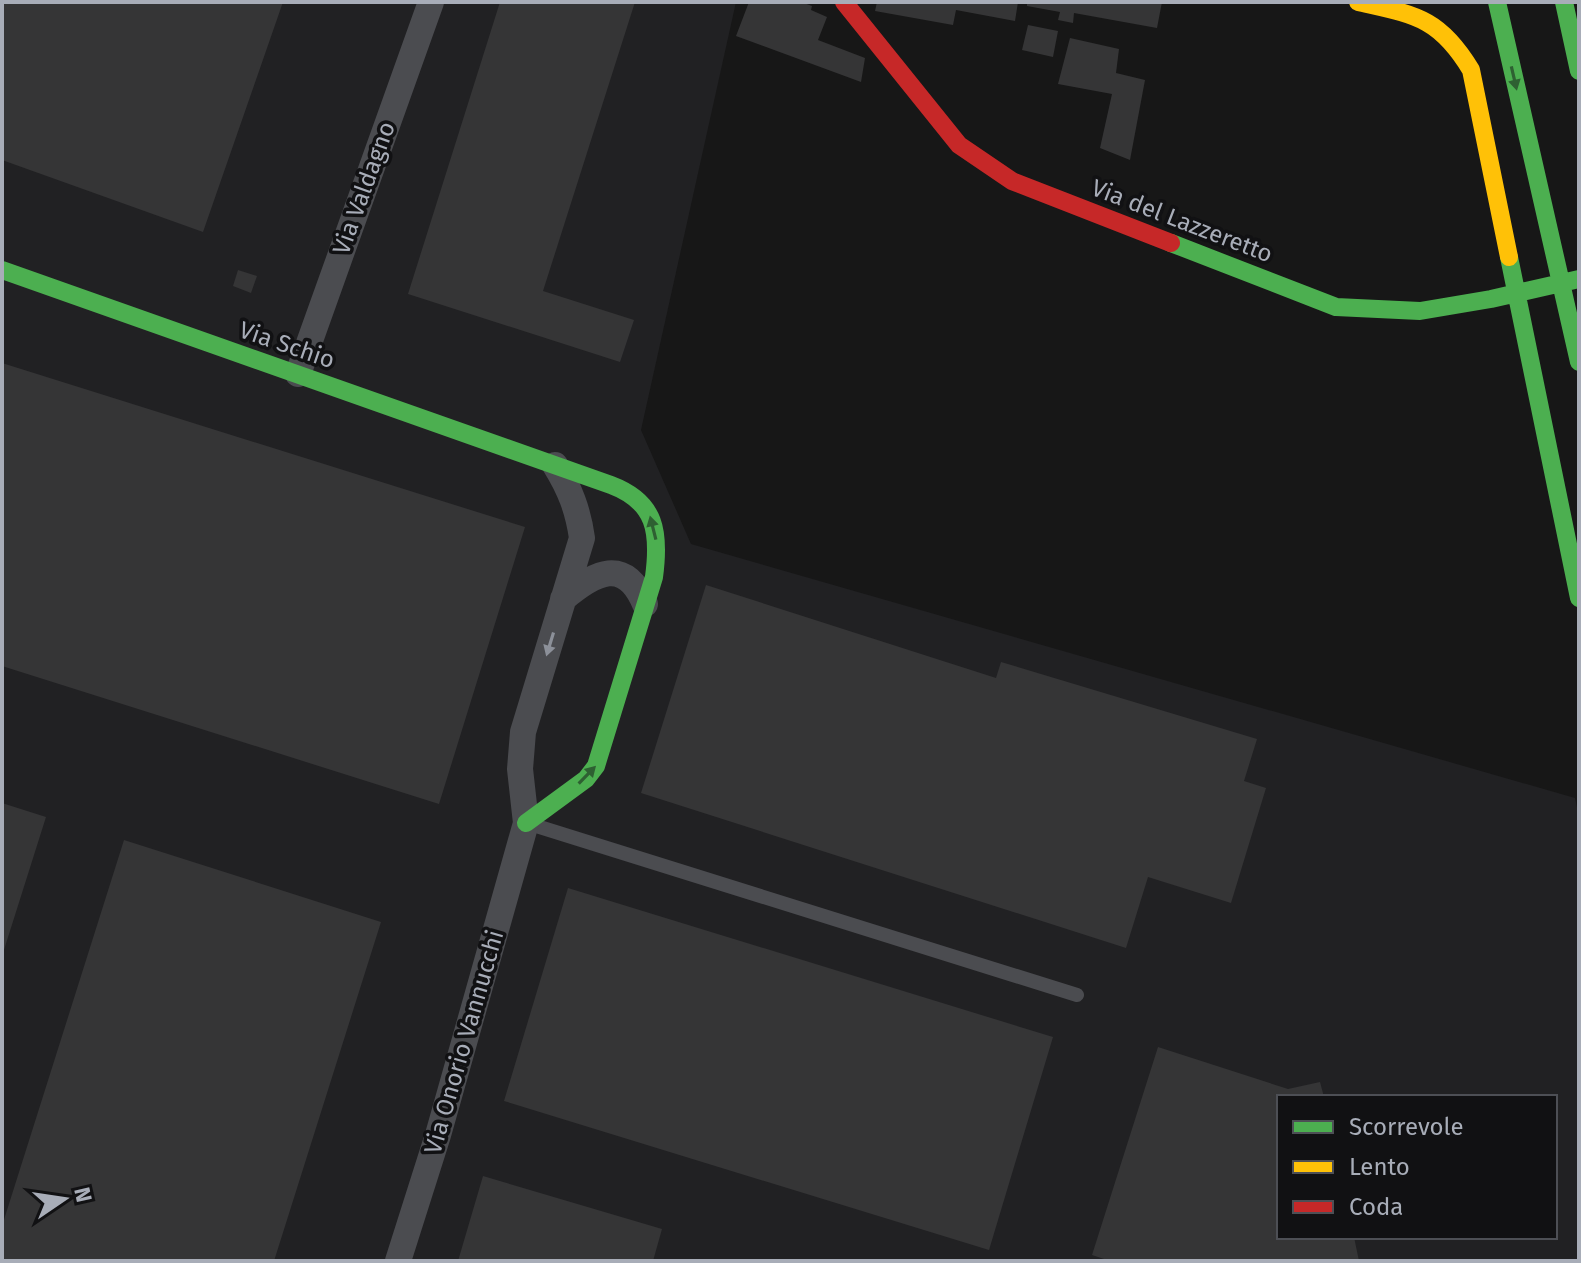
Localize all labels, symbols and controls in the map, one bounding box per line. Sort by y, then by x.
one-way arrow [1509,66,1521,91]
street label: Via Valdagno [327,118,401,258]
street label: Via del Lazzeretto [1088,174,1276,268]
street label: Via Schio [236,316,338,374]
one-way arrow [646,515,659,540]
one-way arrow [543,633,556,657]
one-way arrow [578,766,596,785]
street label: Via Onorio Vannucchi [419,927,509,1157]
legend [1277,1095,1557,1239]
text: Scorrevole [1349,1113,1464,1141]
text: Lento [1349,1153,1410,1181]
north arrow [24,1159,104,1239]
text: N [68,1184,98,1205]
text: Coda [1349,1193,1403,1221]

